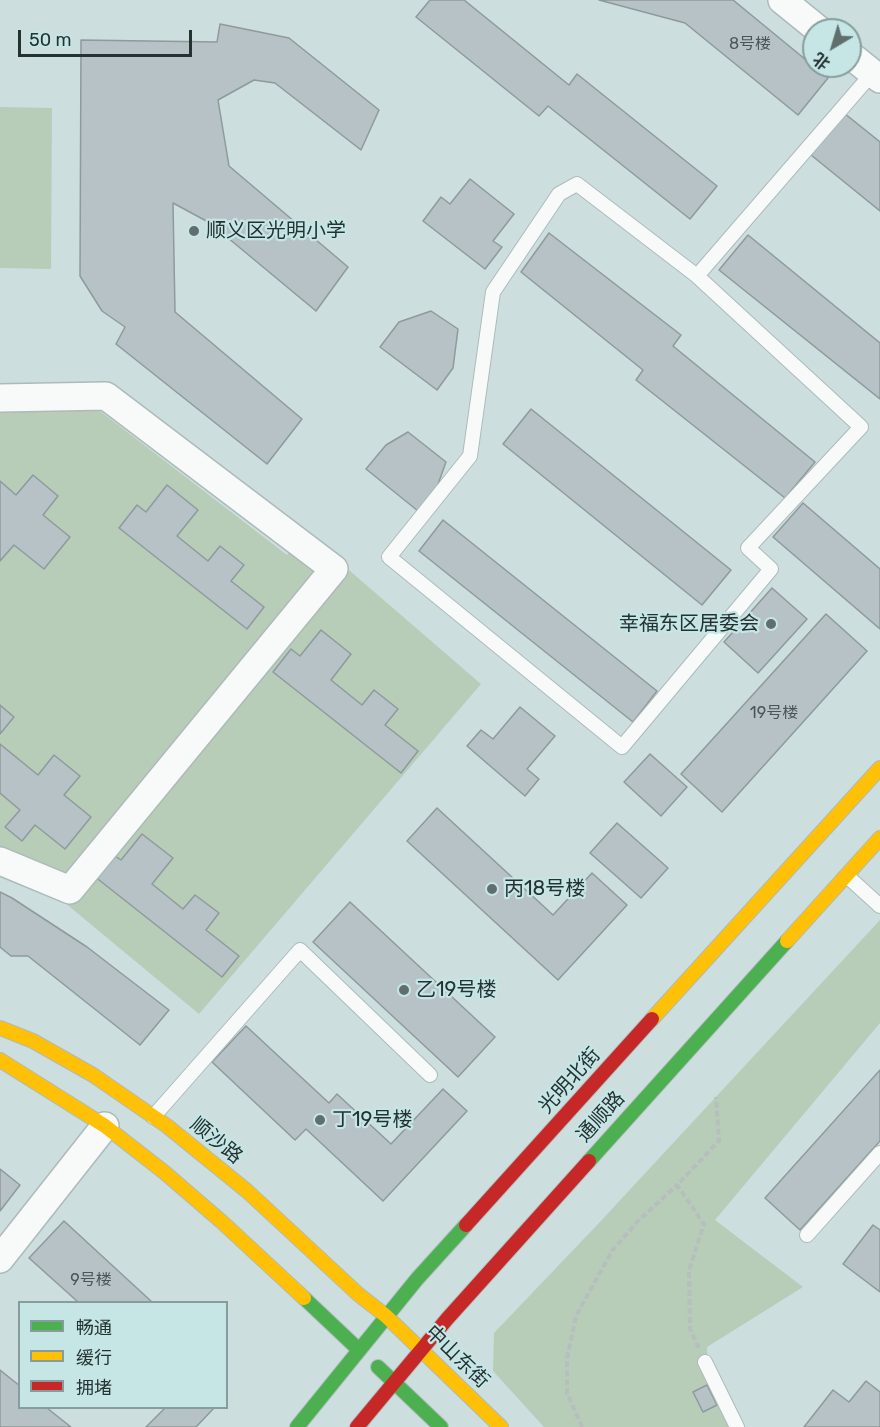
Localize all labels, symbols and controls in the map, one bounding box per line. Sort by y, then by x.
scale bar [21,18,195,56]
north arrow [802,18,862,78]
text: 50 m [29,29,72,51]
house number: 8号楼 [729,34,771,54]
text: 北 [810,49,834,73]
place label: 顺义区光明小学 [206,219,346,243]
marker: 顺义区光明小学 [187,224,201,238]
place label: 幸福东区居委会 [619,612,759,636]
marker: 幸福东区居委会 [764,617,778,631]
house number: 19号楼 [750,703,798,723]
place label: 丙18号楼 [504,877,585,901]
marker: 丙18号楼 [485,882,499,896]
place label: 乙19号楼 [416,978,496,1002]
marker: 乙19号楼 [397,983,411,997]
street label: 光明北街 [534,1043,606,1119]
street label: 通顺路 [572,1087,630,1147]
place label: 丁19号楼 [332,1108,412,1132]
street label: 顺沙路 [185,1113,247,1169]
marker: 丁19号楼 [313,1113,327,1127]
house number: 9号楼 [70,1270,112,1290]
legend [18,1301,228,1409]
text: 畅通 [76,1317,112,1339]
street label: 中山东街 [420,1321,494,1393]
text: 缓行 [76,1347,112,1369]
text: 拥堵 [76,1377,112,1399]

